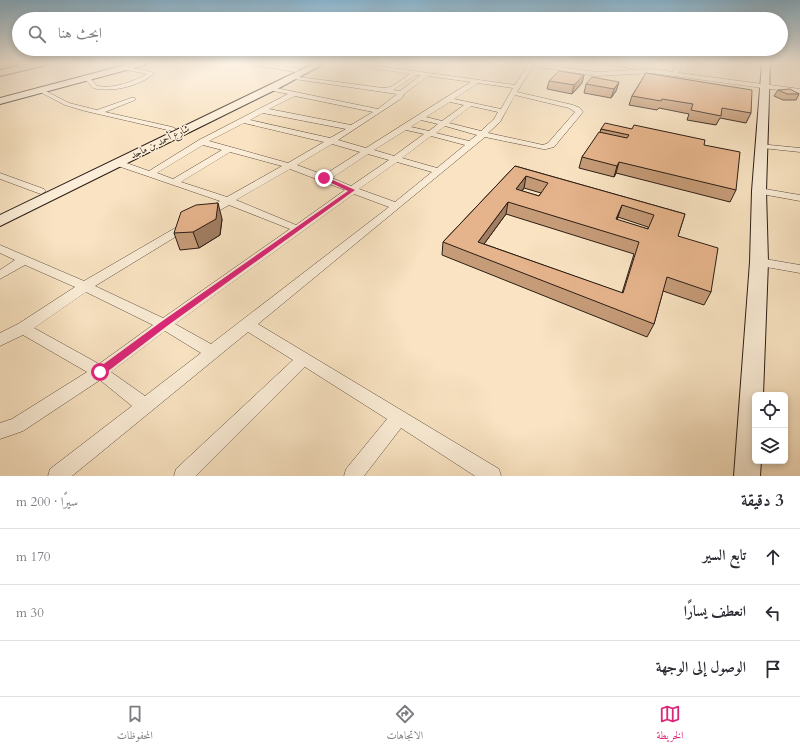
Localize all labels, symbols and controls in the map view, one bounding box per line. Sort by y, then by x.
search box [12,12,788,56]
icon: search [26,23,48,45]
text: ابحث هنا [58,23,102,43]
street label: شارع أحمد بن ماجد [128,121,193,164]
route end [315,169,333,187]
route start [91,363,109,381]
map controls [752,392,788,464]
button: locate [752,392,788,428]
button: layers [752,428,788,464]
text: 3 دقيقة [741,489,784,512]
text: سيرًا · 200 m [16,493,78,511]
text: تابع السير [703,545,746,565]
icon: ahead [762,546,784,568]
text: 170 m [16,548,50,566]
text: انعطف يسارًا [684,601,746,621]
icon: left [762,602,784,624]
text: 30 m [16,604,44,622]
text: الوصول إلى الوجهة [656,657,746,677]
icon: arrive [762,658,784,680]
tab: المحفوظات [117,703,153,746]
tab: الاتجاهات [386,703,423,746]
tab: الخريطة [657,703,683,746]

